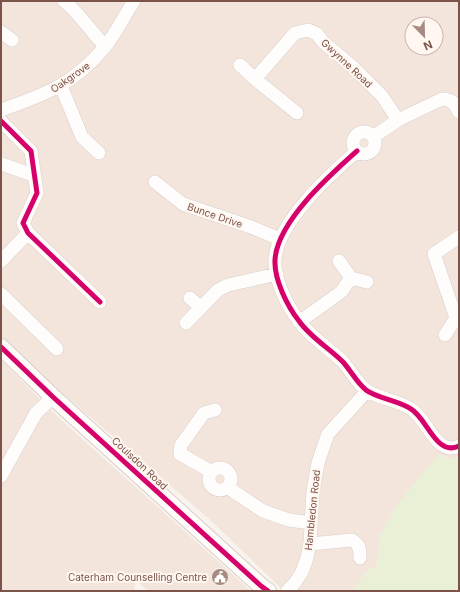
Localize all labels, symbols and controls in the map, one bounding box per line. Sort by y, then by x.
north arrow [404,16,444,56]
street label: Gwynne Road [319,36,375,90]
text: N [421,37,435,53]
street label: Oakgrove [48,59,92,95]
street label: Bunce Drive [186,200,244,230]
street label: Coulsdon Road [110,434,170,492]
street label: Hambledon Road [302,469,322,551]
public building icon: Caterham Counselling Centre [210,567,230,587]
place label: Caterham Counselling Centre [68,571,207,583]

